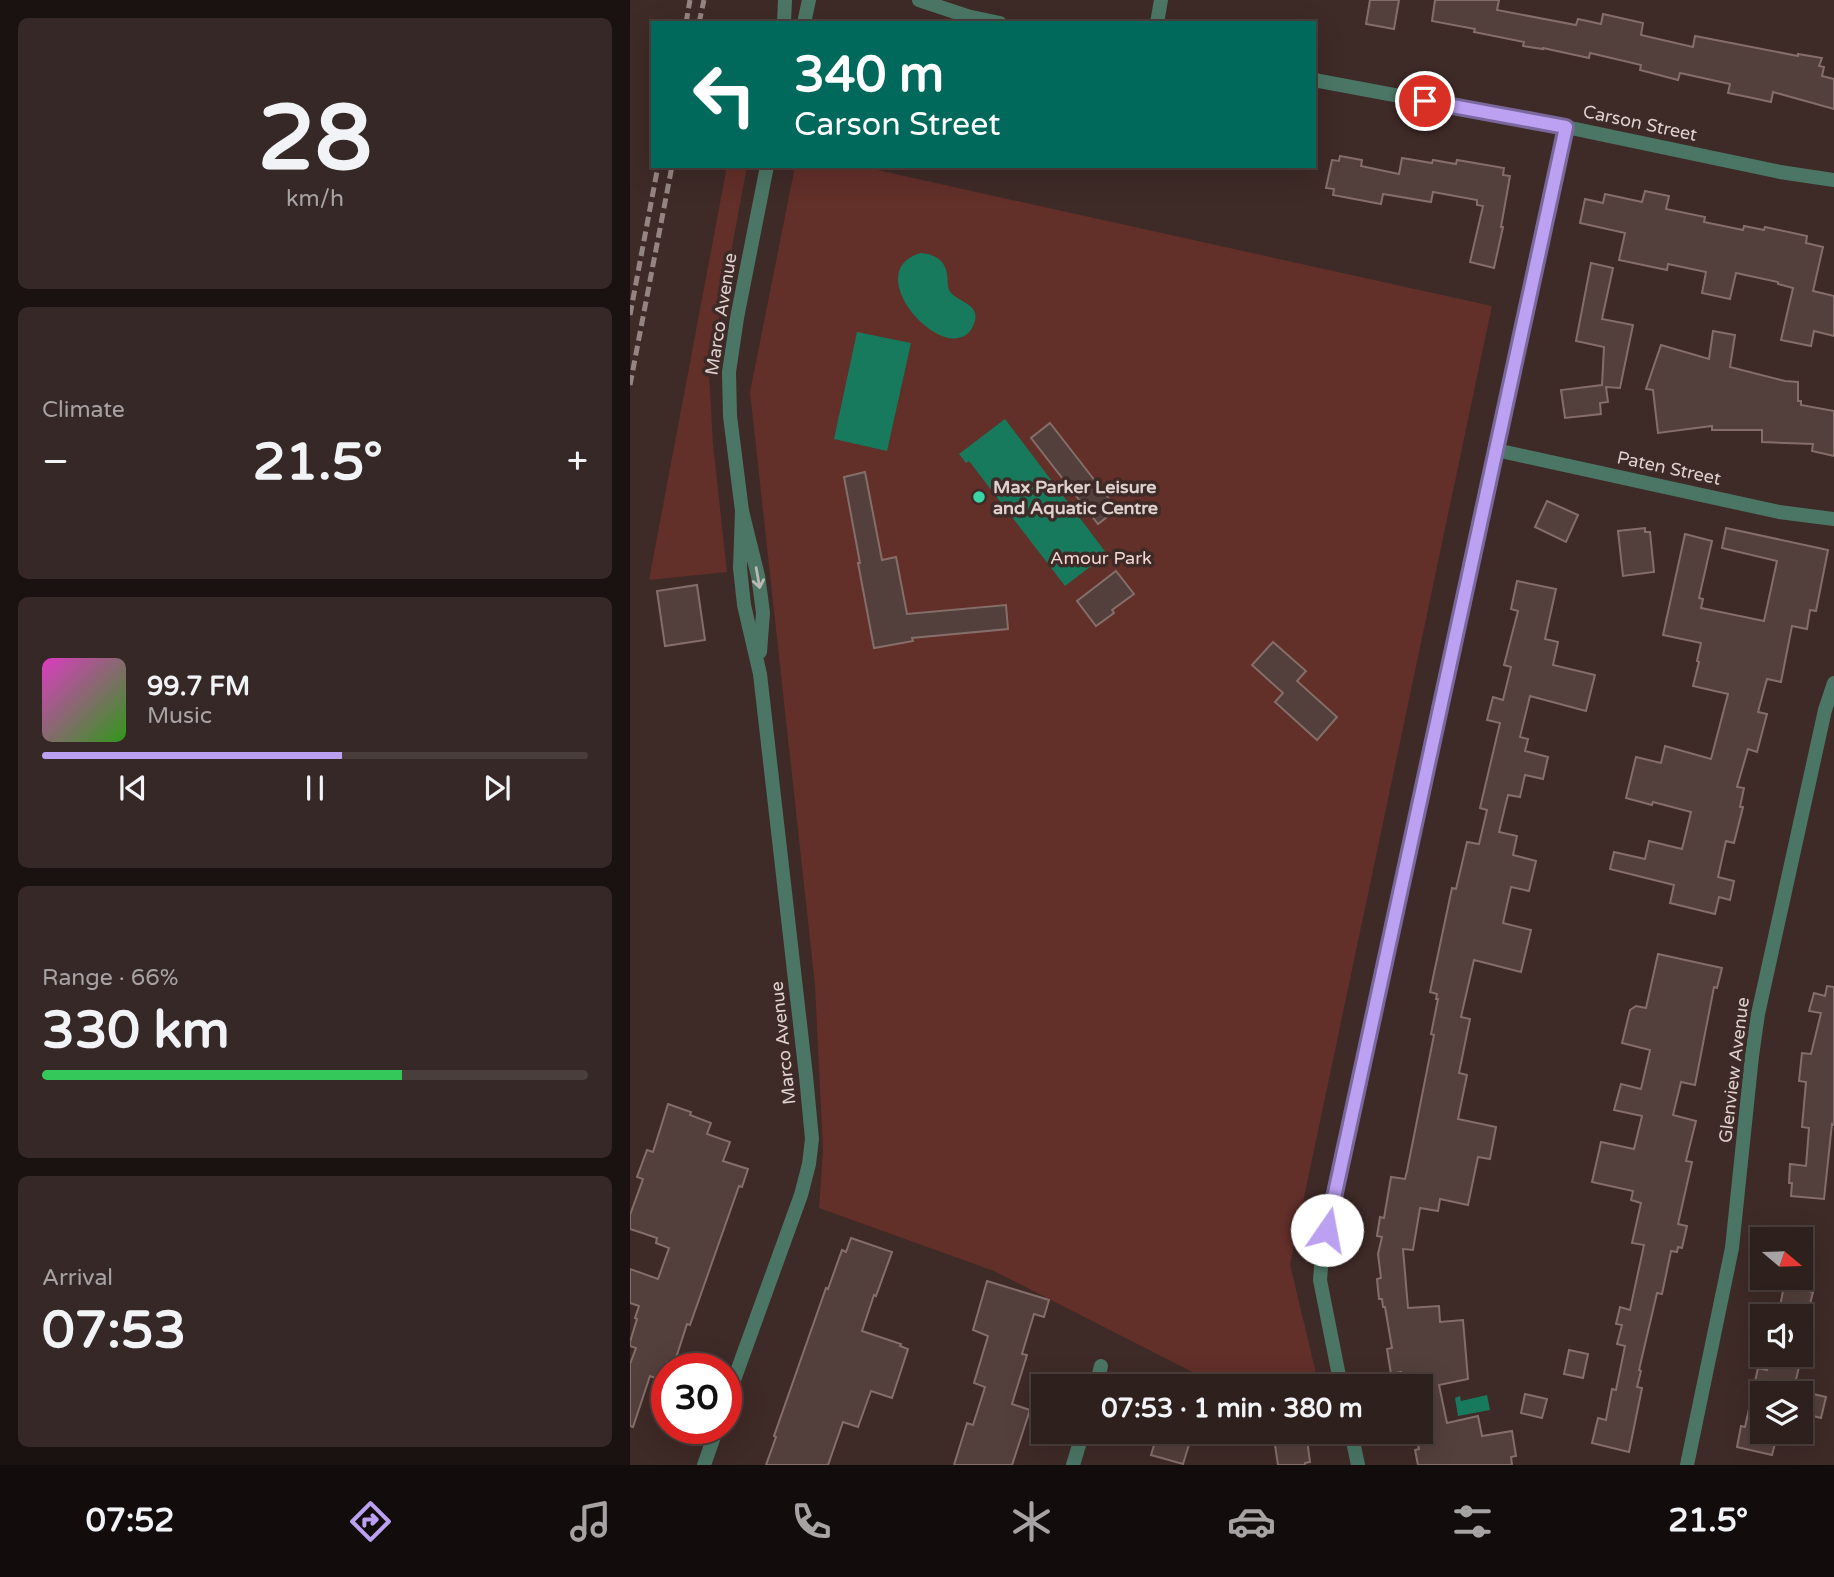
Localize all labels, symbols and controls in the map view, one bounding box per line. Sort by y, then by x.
text: 340 m [794,46,944,105]
icon: left [679,49,770,140]
pin [1395,71,1455,131]
icon: arrive [1406,82,1444,120]
text: 28 [258,84,372,194]
street label: Carson Street [1581,100,1699,146]
text: Carson Street [794,106,1001,144]
text: km/h [286,185,344,213]
street label: Marco Avenue [700,251,742,377]
text: Climate [42,396,125,424]
text: 21.5° [253,431,383,494]
text: − [42,439,69,485]
text: + [567,439,588,485]
street label: Paten Street [1615,446,1723,490]
place label: Max Parker Leisure and Aquatic Centre [993,476,1158,519]
marker: Max Parker Leisure and Aquatic Centre [971,489,987,505]
park label: Amour Park [1050,547,1152,569]
one-way arrow [752,566,765,589]
text: 99.7 FM [147,671,250,702]
text: Music [147,702,212,730]
icon: previous [114,769,152,807]
icon: pause [296,769,334,807]
icon: next [478,769,516,807]
text: Range · 66% [42,964,178,992]
street label: Marco Avenue [766,980,800,1106]
street label: Glenview Avenue [1714,996,1754,1144]
text: 330 km [42,999,230,1062]
position arrow [1290,1193,1364,1267]
north arrow [1750,1227,1813,1290]
map controls [1750,1227,1813,1444]
text: Arrival [42,1264,113,1292]
text: 07:53 [42,1299,186,1362]
button: sound [1750,1304,1813,1367]
speed limit sign: 30 [651,1353,742,1444]
button: layers [1750,1381,1813,1444]
text: 07:53 · 1 min · 380 m [1101,1393,1363,1424]
icon: directions [346,1497,395,1546]
icon: music [566,1497,615,1546]
icon: phone [787,1497,836,1546]
icon: climate [1007,1497,1056,1546]
icon: car [1227,1497,1276,1546]
icon: filters [1448,1497,1497,1546]
text: 07:52 [86,1502,174,1540]
text: 21.5° [1668,1502,1748,1540]

